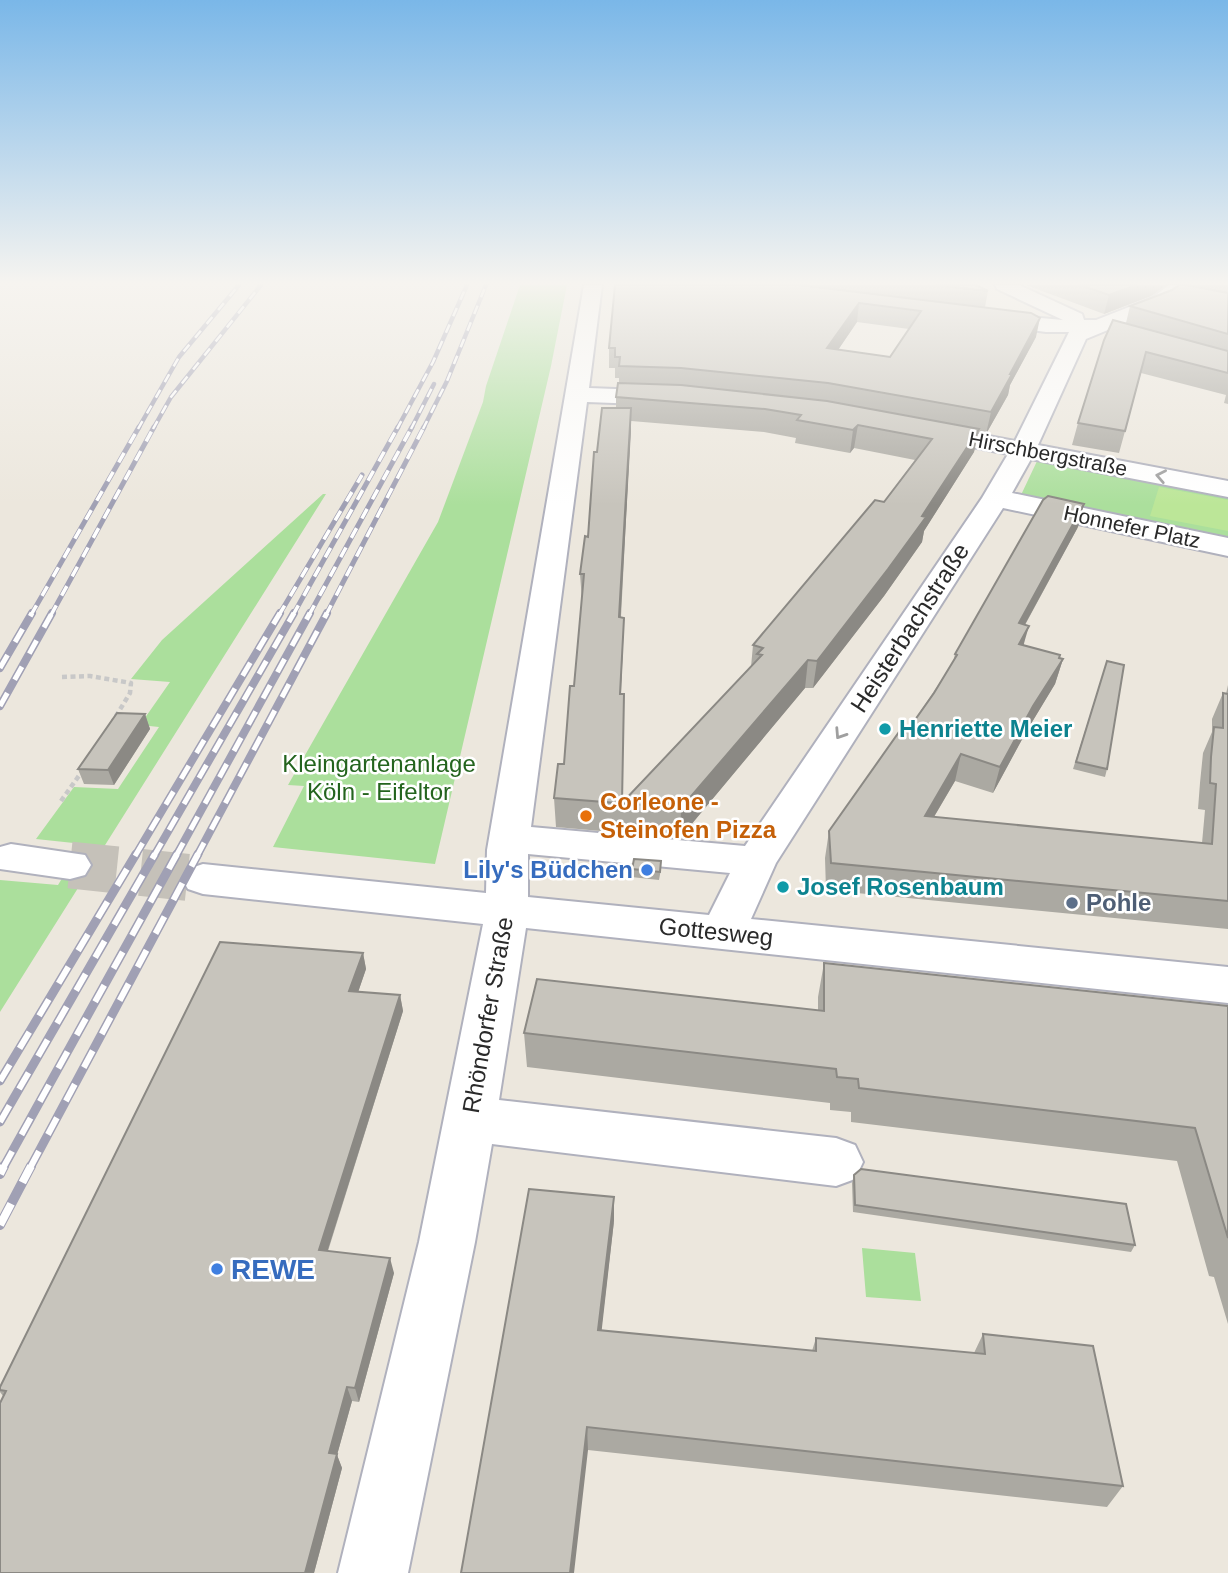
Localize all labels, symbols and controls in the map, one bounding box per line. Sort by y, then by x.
street label: Hirschbergstraße [967,427,1129,480]
one-way arrow [1155,469,1167,484]
street label: Honnefer Platz [1062,501,1202,552]
street label: Heisterbachstraße [845,538,974,717]
place label: Henriette Meier [899,715,1072,742]
marker: Henriette Meier [877,721,893,737]
one-way arrow [835,726,848,739]
park label: Kleingartenanlage Köln - Eifeltor [282,750,476,805]
place label: Corleone - Steinofen Pizza [600,788,777,843]
marker: Corleone - Steinofen Pizza [578,808,594,824]
place label: Lily's Büdchen [463,856,633,883]
marker: Lily's Büdchen [639,862,655,878]
place label: Josef Rosenbaum [797,873,1004,900]
marker: Josef Rosenbaum [775,879,791,895]
place label: Pohle [1086,889,1151,916]
marker: Pohle [1064,895,1080,911]
street label: Gottesweg [658,912,775,951]
street label: Rhöndorfer Straße [457,915,518,1115]
place label: REWE [231,1254,315,1285]
marker: REWE [209,1261,225,1277]

